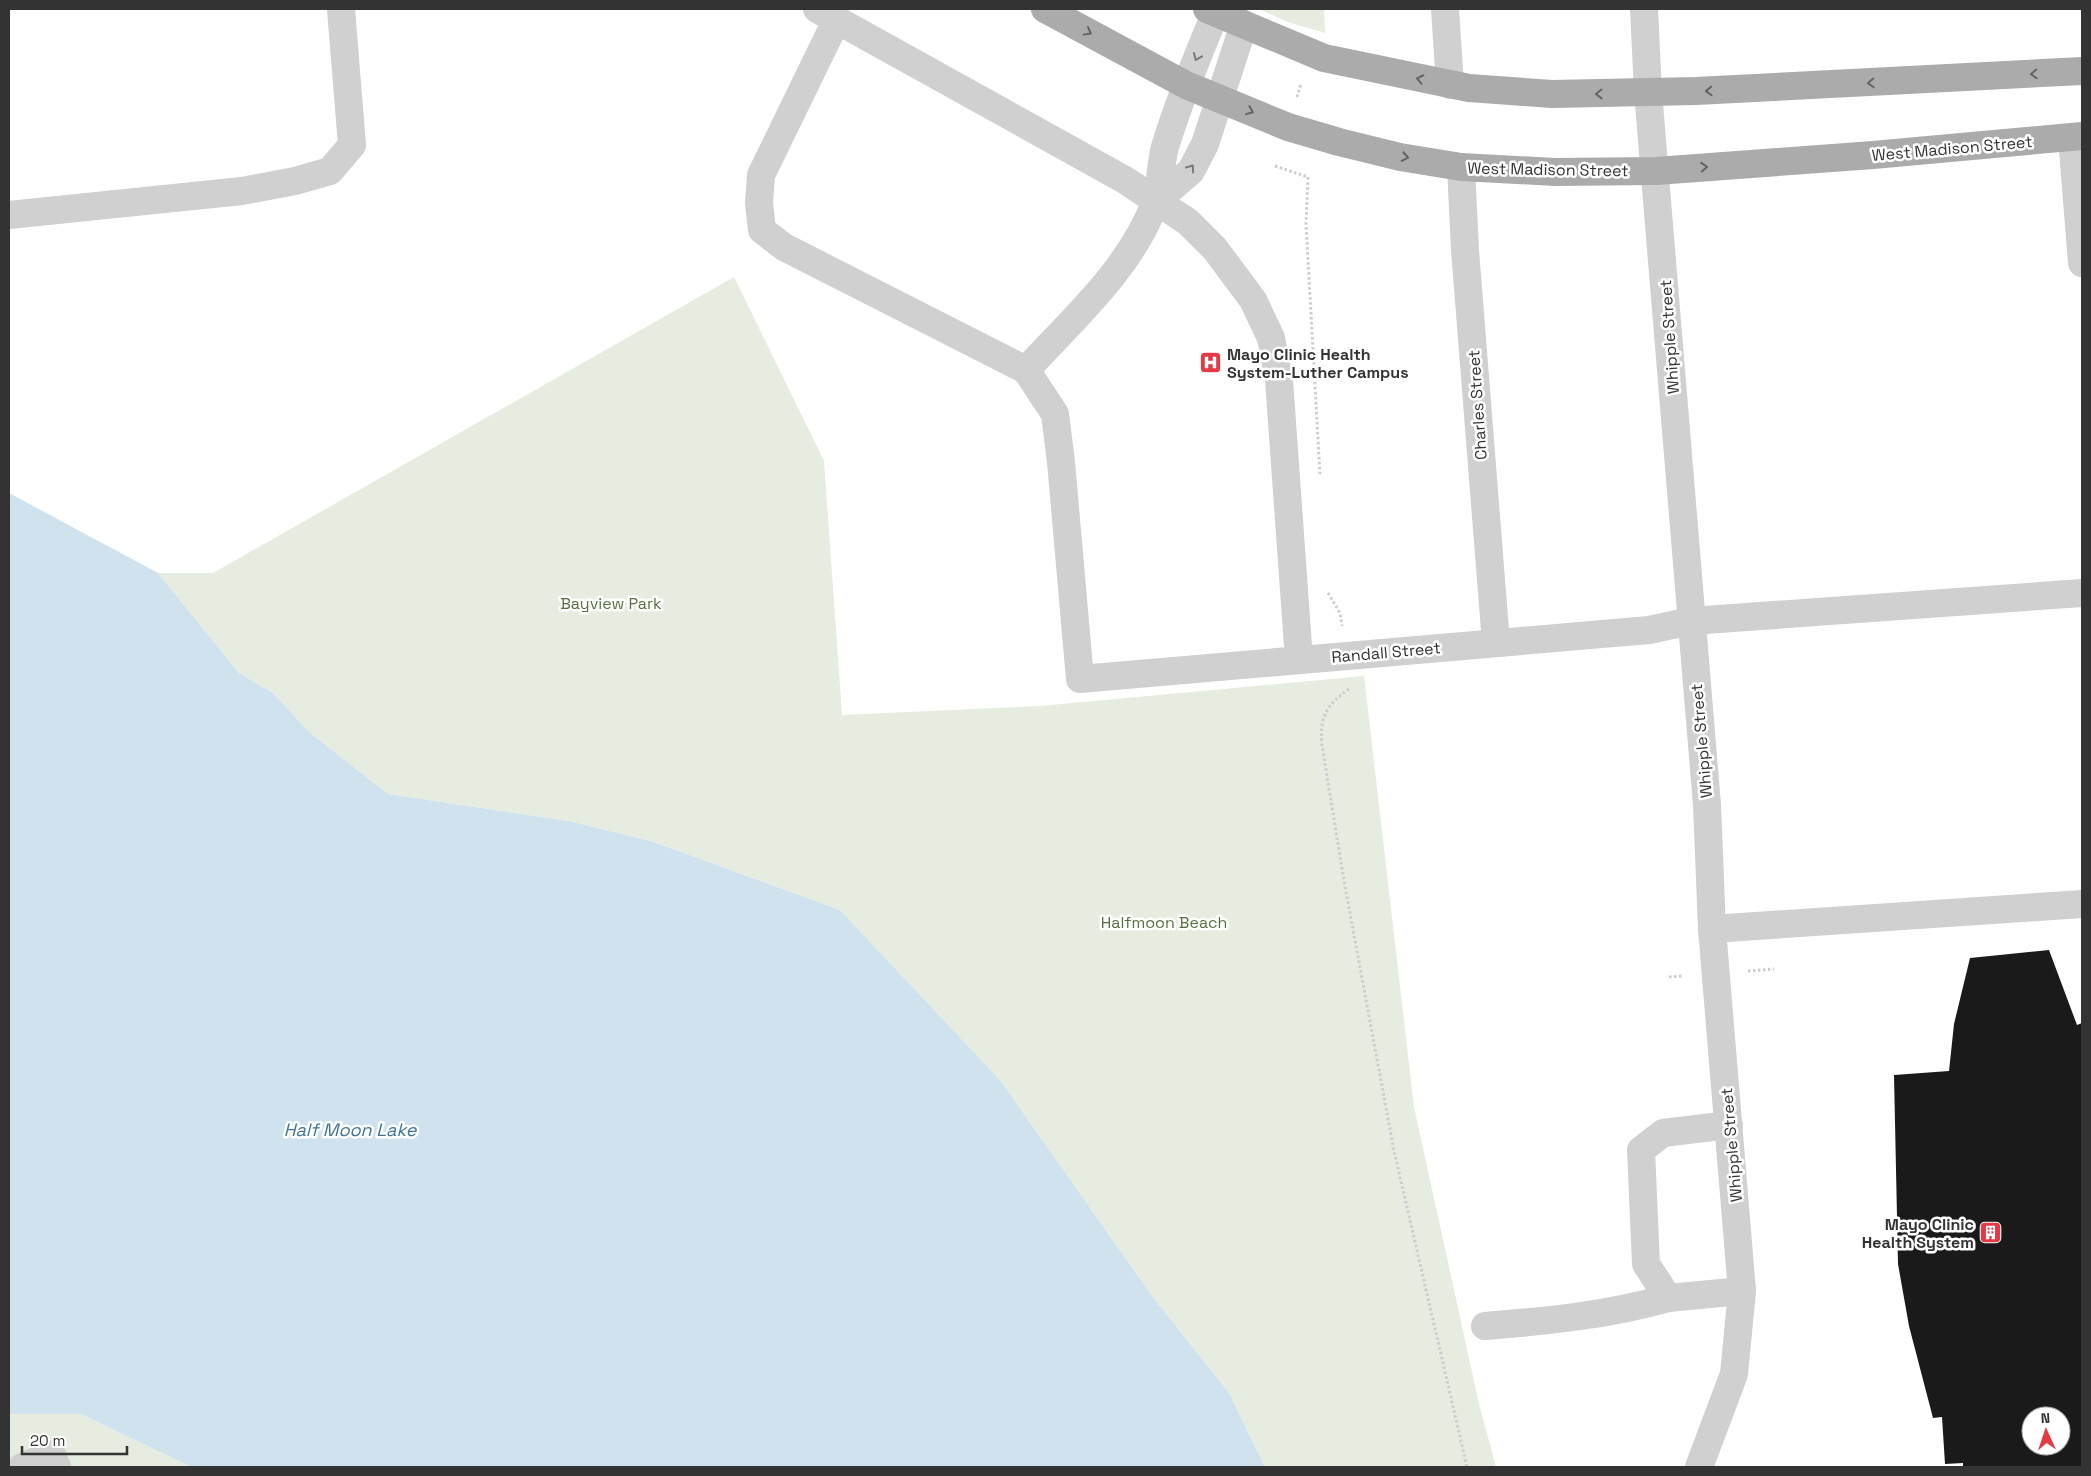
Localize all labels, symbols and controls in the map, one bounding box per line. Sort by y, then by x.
one-way arrow [1083,26,1092,36]
one-way arrow [1193,52,1204,61]
one-way arrow [2029,68,2037,79]
one-way arrow [1416,74,1425,84]
one-way arrow [1867,77,1875,88]
one-way arrow [1705,85,1713,96]
one-way arrow [1595,89,1602,99]
one-way arrow [1245,104,1254,115]
street label: West Madison Street [1871,131,2033,166]
one-way arrow [1401,152,1409,162]
street label: West Madison Street [1467,158,1629,181]
one-way arrow [1701,162,1709,173]
one-way arrow [1185,164,1194,174]
street label: Whipple Street [1655,279,1684,395]
place label: Mayo Clinic Health System-Luther Campus [1227,344,1409,383]
street label: Charles Street [1463,349,1492,461]
hospital icon: Mayo Clinic Health System-Luther Campus [1199,351,1223,375]
park label: Bayview Park [560,593,662,614]
street label: Randall Street [1331,637,1441,668]
street label: Whipple Street [1686,683,1717,799]
park label: Halfmoon Beach [1101,912,1227,933]
street label: Whipple Street [1716,1087,1747,1203]
water label: Half Moon Lake [284,1118,418,1141]
place label: Mayo Clinic Health System [1862,1214,1974,1253]
building icon: Mayo Clinic Health System [1978,1221,2002,1245]
north arrow [2021,1406,2071,1456]
text: N [2040,1409,2050,1427]
scale bar [22,1424,128,1456]
text: 20 m [30,1431,65,1450]

